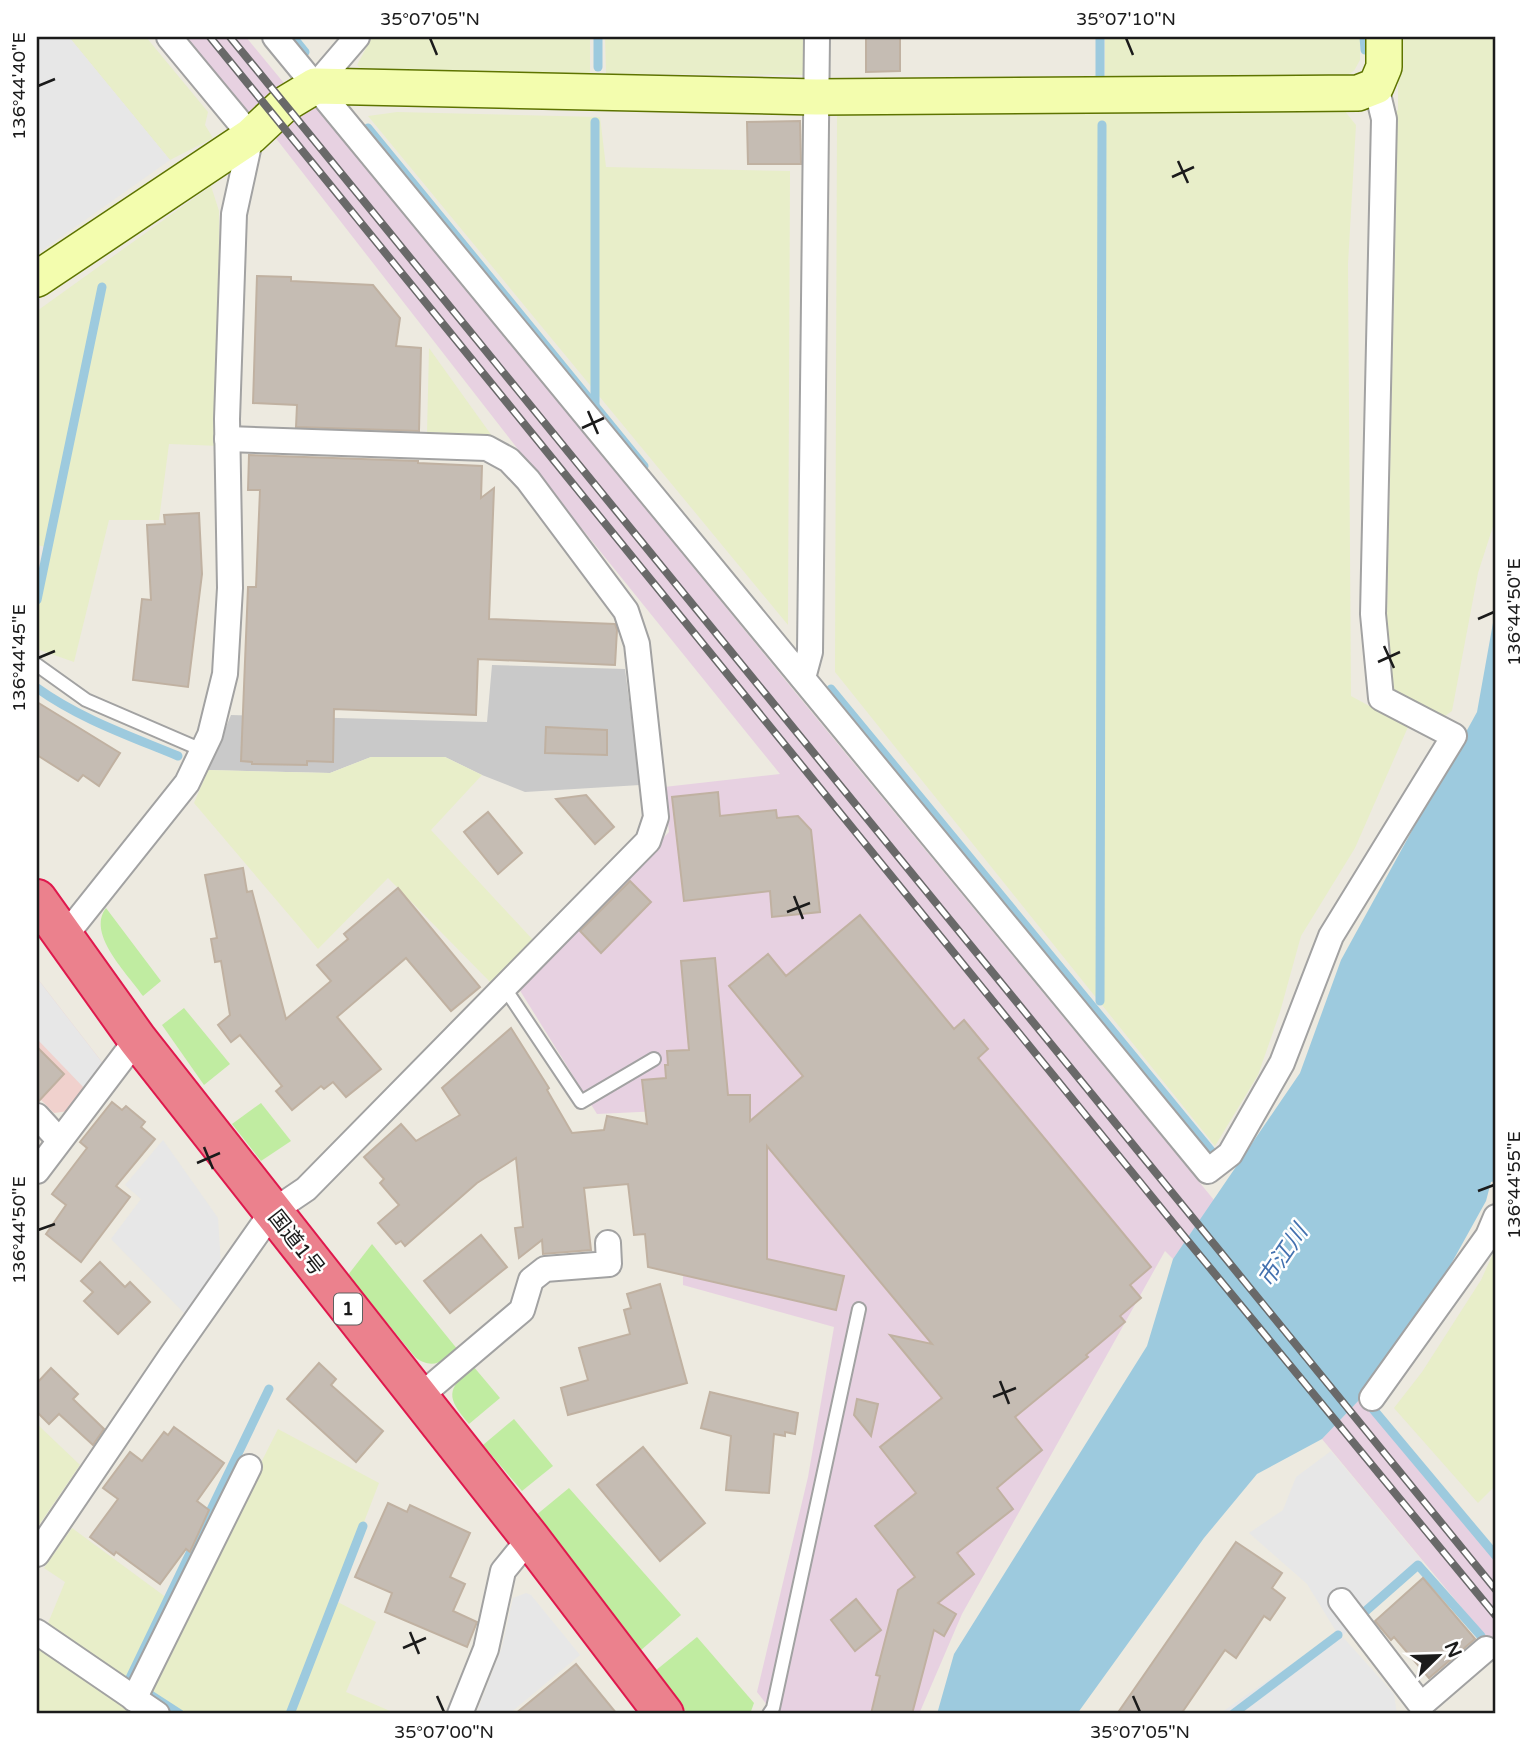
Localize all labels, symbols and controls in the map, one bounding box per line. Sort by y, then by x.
text: 35°07'05"N [380,8,480,30]
text: 35°07'10"N [1076,8,1176,30]
text: 136°44'40"E [8,32,30,140]
text: 136°44'50"E [1503,558,1525,666]
text: 136°44'45"E [8,604,30,712]
text: 136°44'55"E [1503,1131,1525,1239]
text: 136°44'50"E [8,1176,30,1284]
street label: 国道1号 [263,1205,329,1281]
water label: 市江川 [1252,1217,1316,1292]
road number: 1 [334,1294,362,1324]
north arrow [1404,1622,1474,1692]
text: N [1440,1638,1466,1661]
text: 35°07'00"N [394,1721,494,1743]
text: 35°07'05"N [1090,1721,1190,1743]

